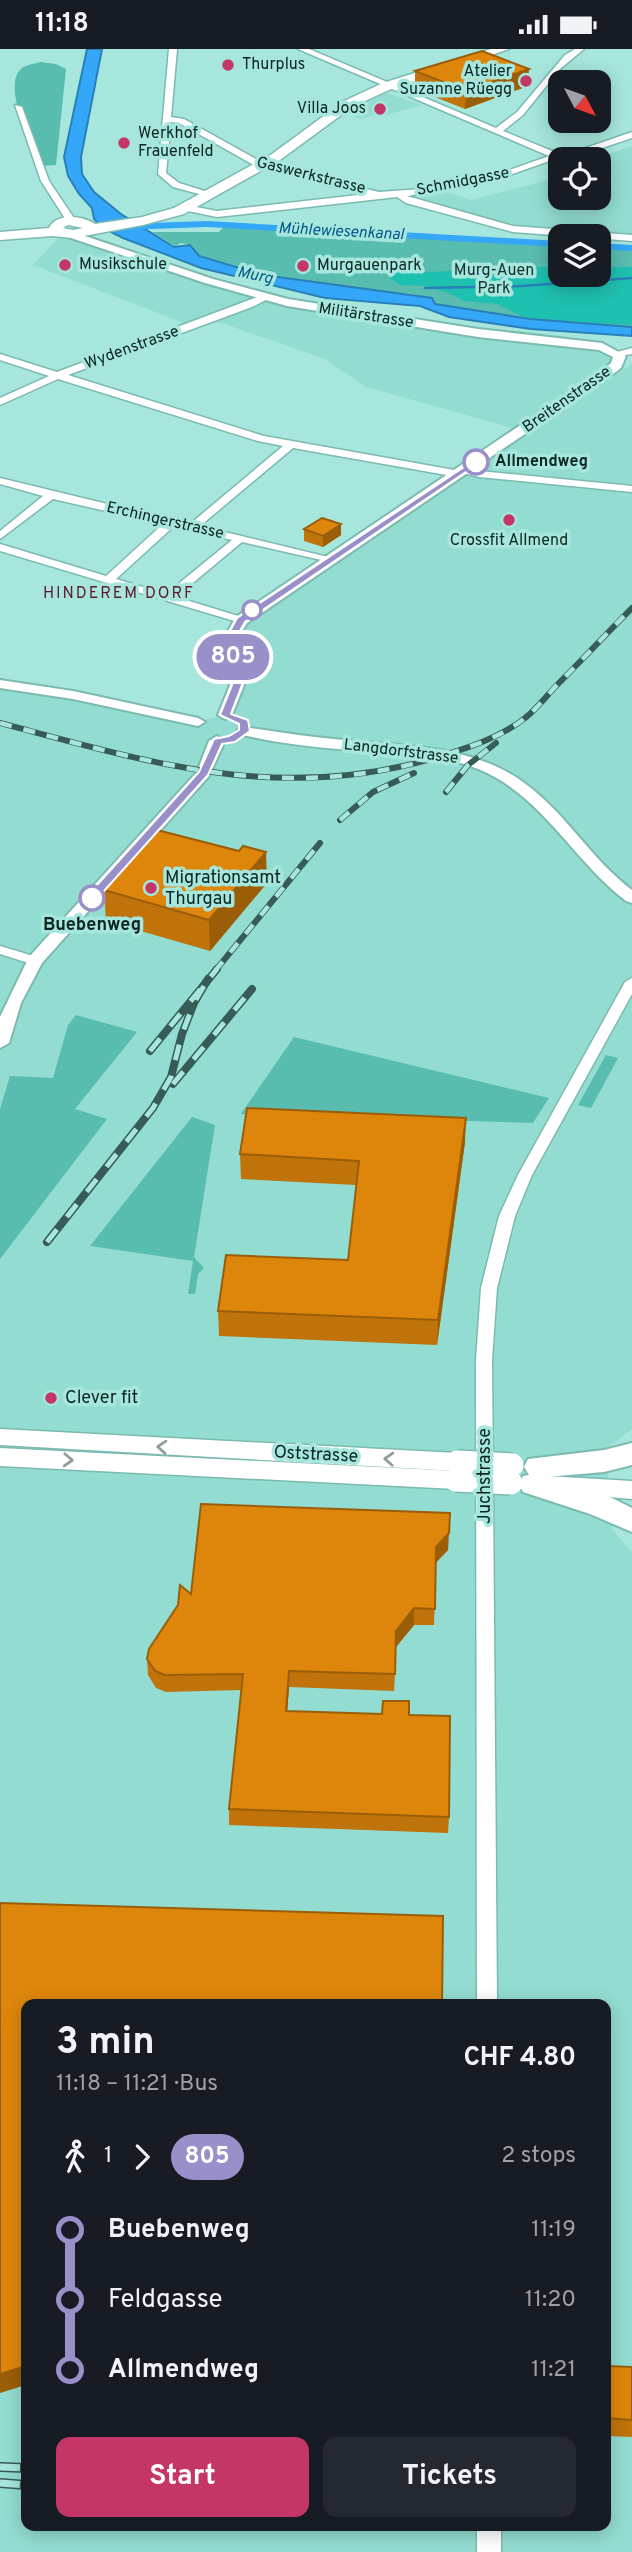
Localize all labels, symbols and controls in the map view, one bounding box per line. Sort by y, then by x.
text: 11:18 [35,8,89,41]
place label: Thurplus [242,55,305,75]
marker: Thurplus [220,57,236,73]
place label: Atelier Suzanne Rüegg [399,62,512,100]
north arrow [548,70,611,133]
map controls [548,70,611,287]
marker: Atelier Suzanne Rüegg [518,73,534,89]
place label: Villa Joos [297,99,366,119]
marker: Villa Joos [372,101,388,117]
place label: Werkhof Frauenfeld [138,124,214,162]
marker: Werkhof Frauenfeld [116,135,132,151]
button: locate [548,147,611,210]
street label: Gaswerkstrasse [254,153,368,199]
street label: Schmidgasse [415,163,511,201]
water label: Mühlewiesenkanal [278,219,405,245]
button: layers [548,224,611,287]
place label: Musikschule [79,255,167,275]
place label: Murgauenpark [317,256,422,276]
marker: Musikschule [57,257,73,273]
marker: Murgauenpark [295,258,311,274]
park label: Murg-Auen Park [454,261,534,299]
water label: Murg [236,263,275,290]
street label: Militärstrasse [317,299,415,333]
street label: Wydenstrasse [82,322,182,374]
street label: Breitenstrasse [519,362,615,438]
marker: Allmendweg [463,449,489,475]
place label: Allmendweg [495,452,588,472]
street label: Erchingerstrasse [104,498,226,544]
marker: Crossfit Allmend [501,512,517,528]
place label: Crossfit Allmend [450,531,568,551]
district label: HINDEREM DORF [43,584,195,604]
unlabelled marker [242,600,262,620]
line badge: 805 [193,634,273,680]
text: 805 [210,642,256,672]
street label: Langdorfstrasse [343,735,459,769]
place label: Migrationsamt Thurgau [165,867,281,911]
marker: Migrationsamt Thurgau [143,880,159,896]
marker: Buebenweg [79,885,105,911]
place label: Buebenweg [43,914,141,937]
place label: Clever fit [65,1387,138,1410]
marker: Clever fit [43,1390,59,1406]
street label: Juchstrasse [474,1428,497,1524]
one-way arrow [156,1439,167,1454]
street label: Oststrasse [273,1441,359,1469]
one-way arrow [383,1451,394,1466]
one-way arrow [63,1452,74,1467]
text: 3 min [56,2019,155,2068]
text: CHF 4.80 [463,2042,576,2075]
text: 11:18 – 11:21 · Bus [56,2070,218,2099]
icon: walk [56,2138,94,2176]
icon: forward [123,2138,161,2176]
text: 1 [104,2142,113,2171]
text: 805 [185,2142,230,2172]
text: 2 stops [501,2142,576,2171]
text: Buebenweg [108,2214,250,2247]
text: 11:19 [531,2216,576,2245]
text: Feldgasse [108,2284,223,2317]
text: 11:20 [525,2286,576,2315]
text: Allmendweg [108,2354,259,2387]
text: 11:21 [531,2356,576,2385]
button: Start [56,2437,309,2517]
button: Tickets [323,2437,576,2517]

